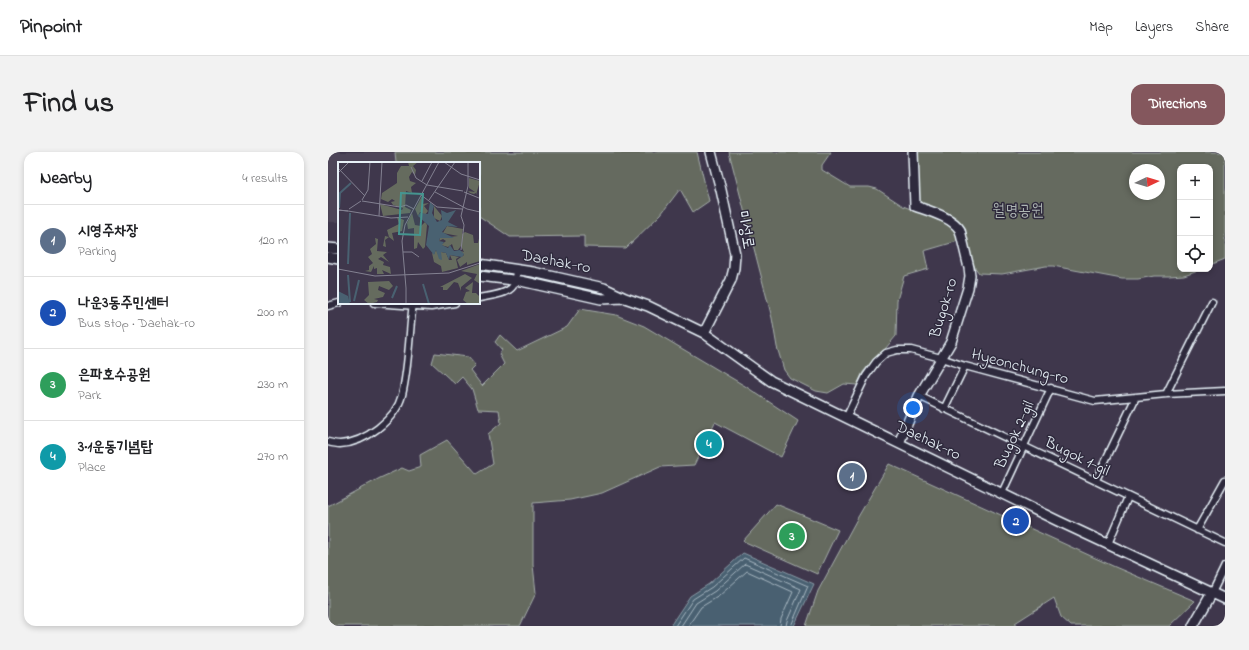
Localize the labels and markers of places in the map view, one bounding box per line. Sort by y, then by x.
pin: 4 [696,429,722,459]
pin: 1 [839,461,865,491]
pin: 2 [1003,506,1029,536]
pin: 3 [779,521,805,551]

